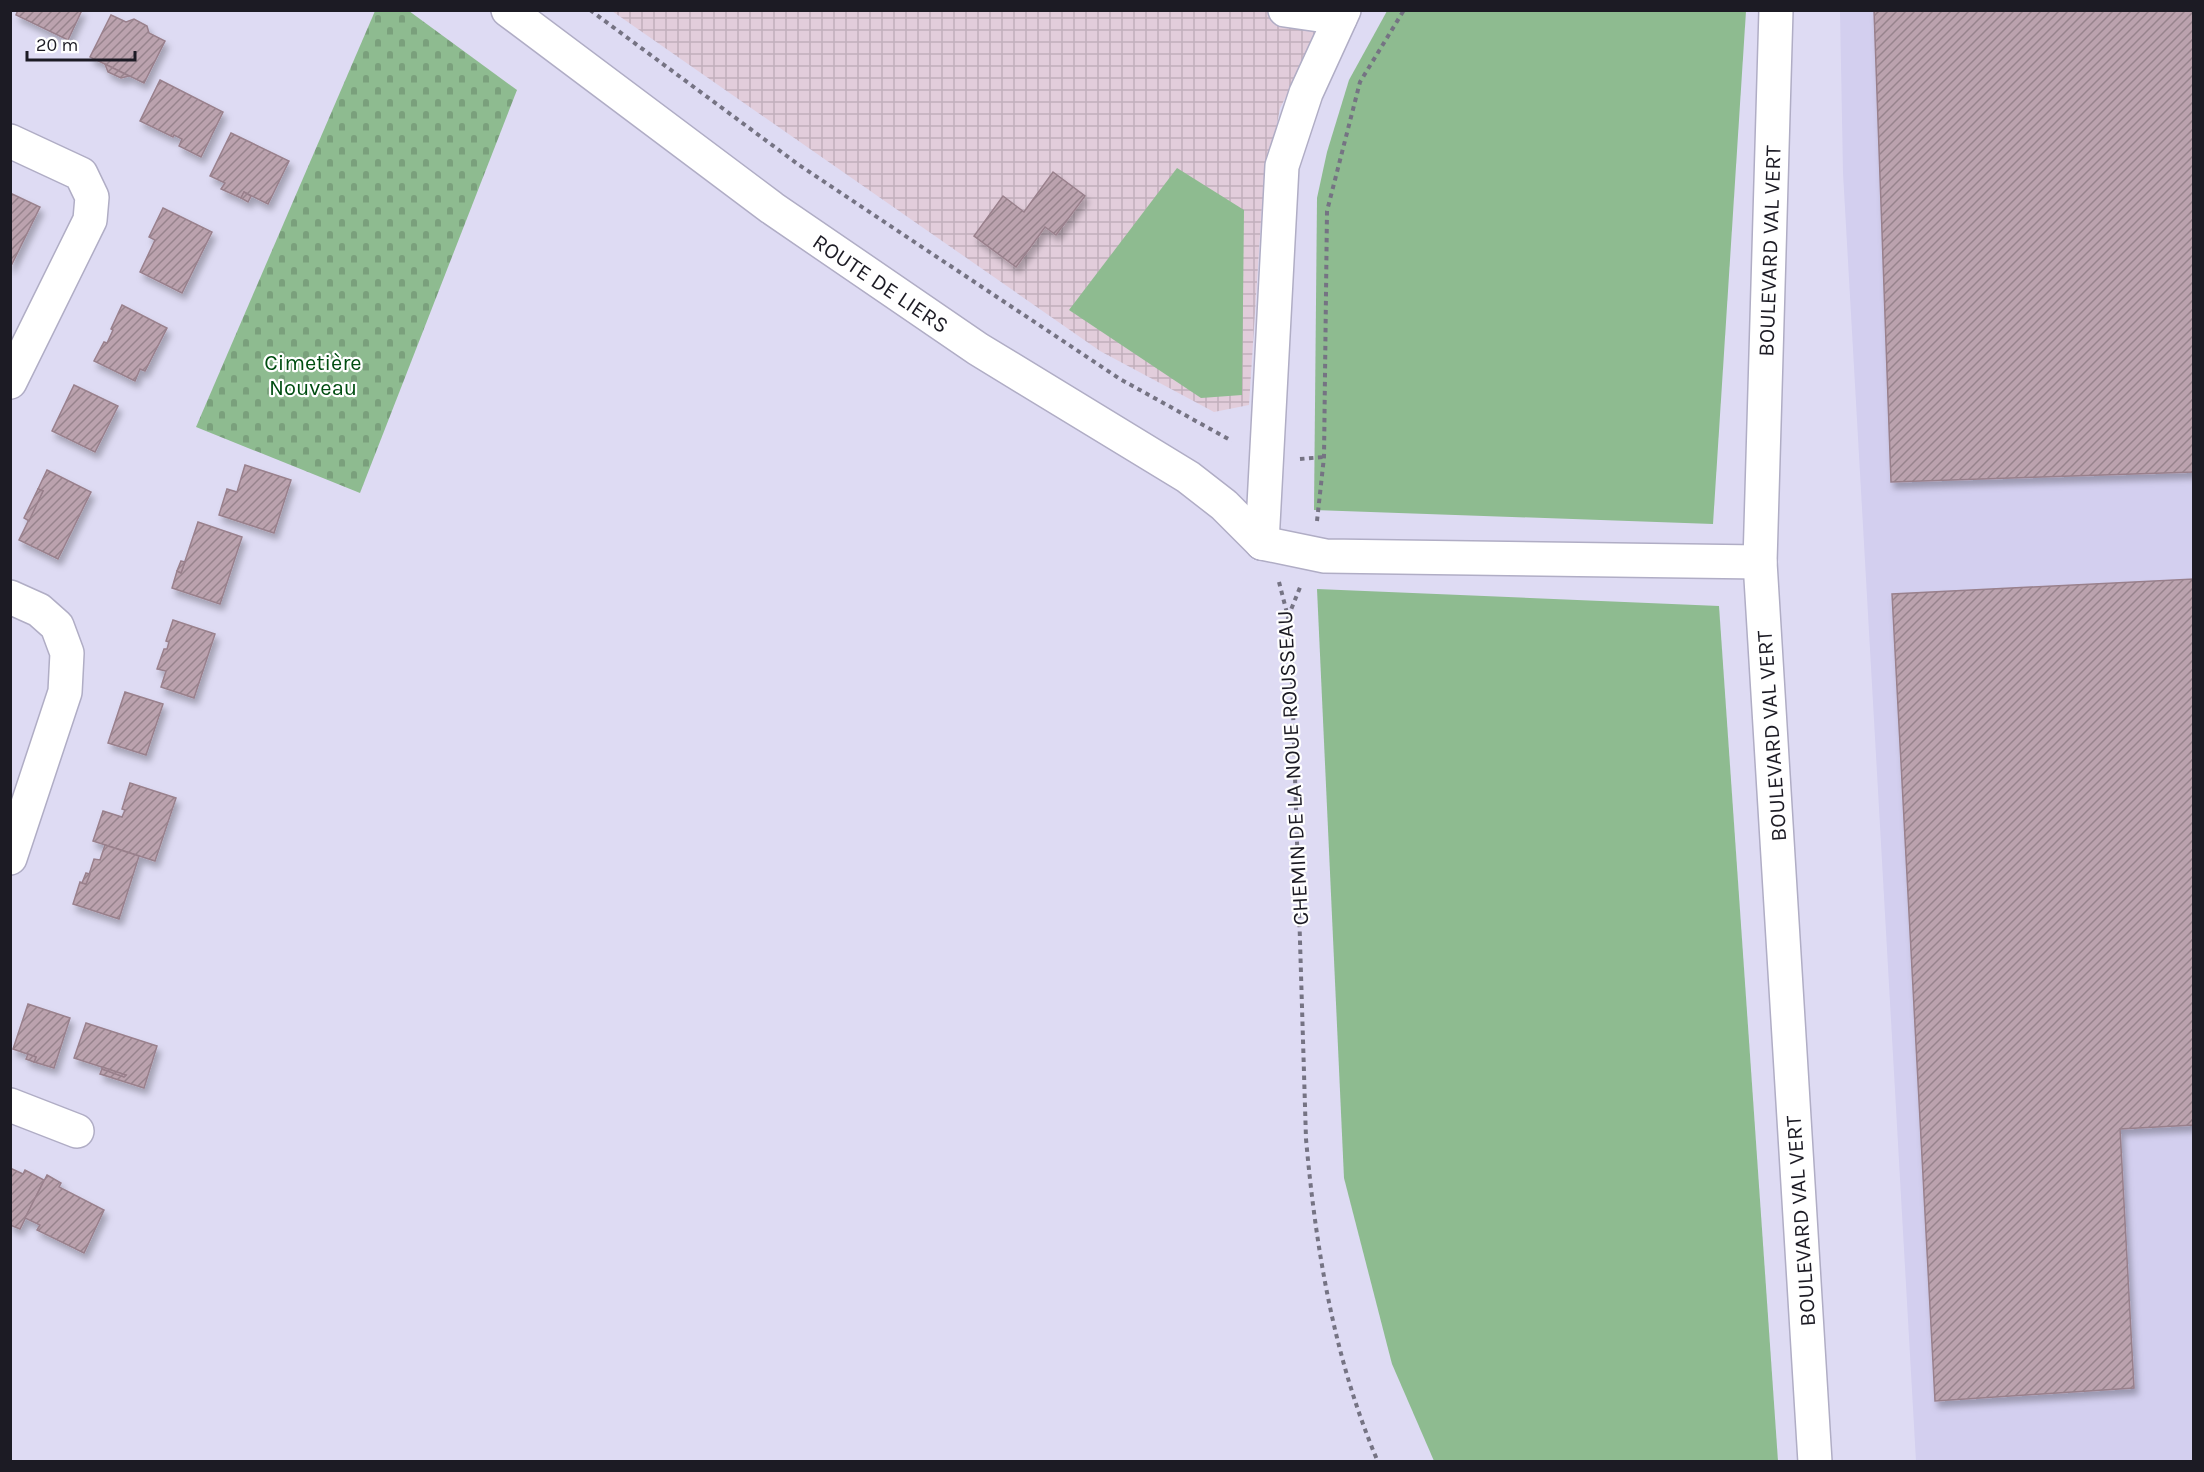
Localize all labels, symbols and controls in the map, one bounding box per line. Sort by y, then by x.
scale bar [27,24,135,62]
text: 20 m [36,34,78,56]
street label: BOULEVARD VAL VERT [1753,145,1787,357]
street label: ROUTE DE LIERS [808,229,953,339]
park label: Cimetière Nouveau [264,350,362,401]
street label: CHEMIN DE LA NOUE ROUSSEAU [1272,610,1314,926]
street label: BOULEVARD VAL VERT [1752,630,1792,842]
street label: BOULEVARD VAL VERT [1781,1115,1821,1327]

